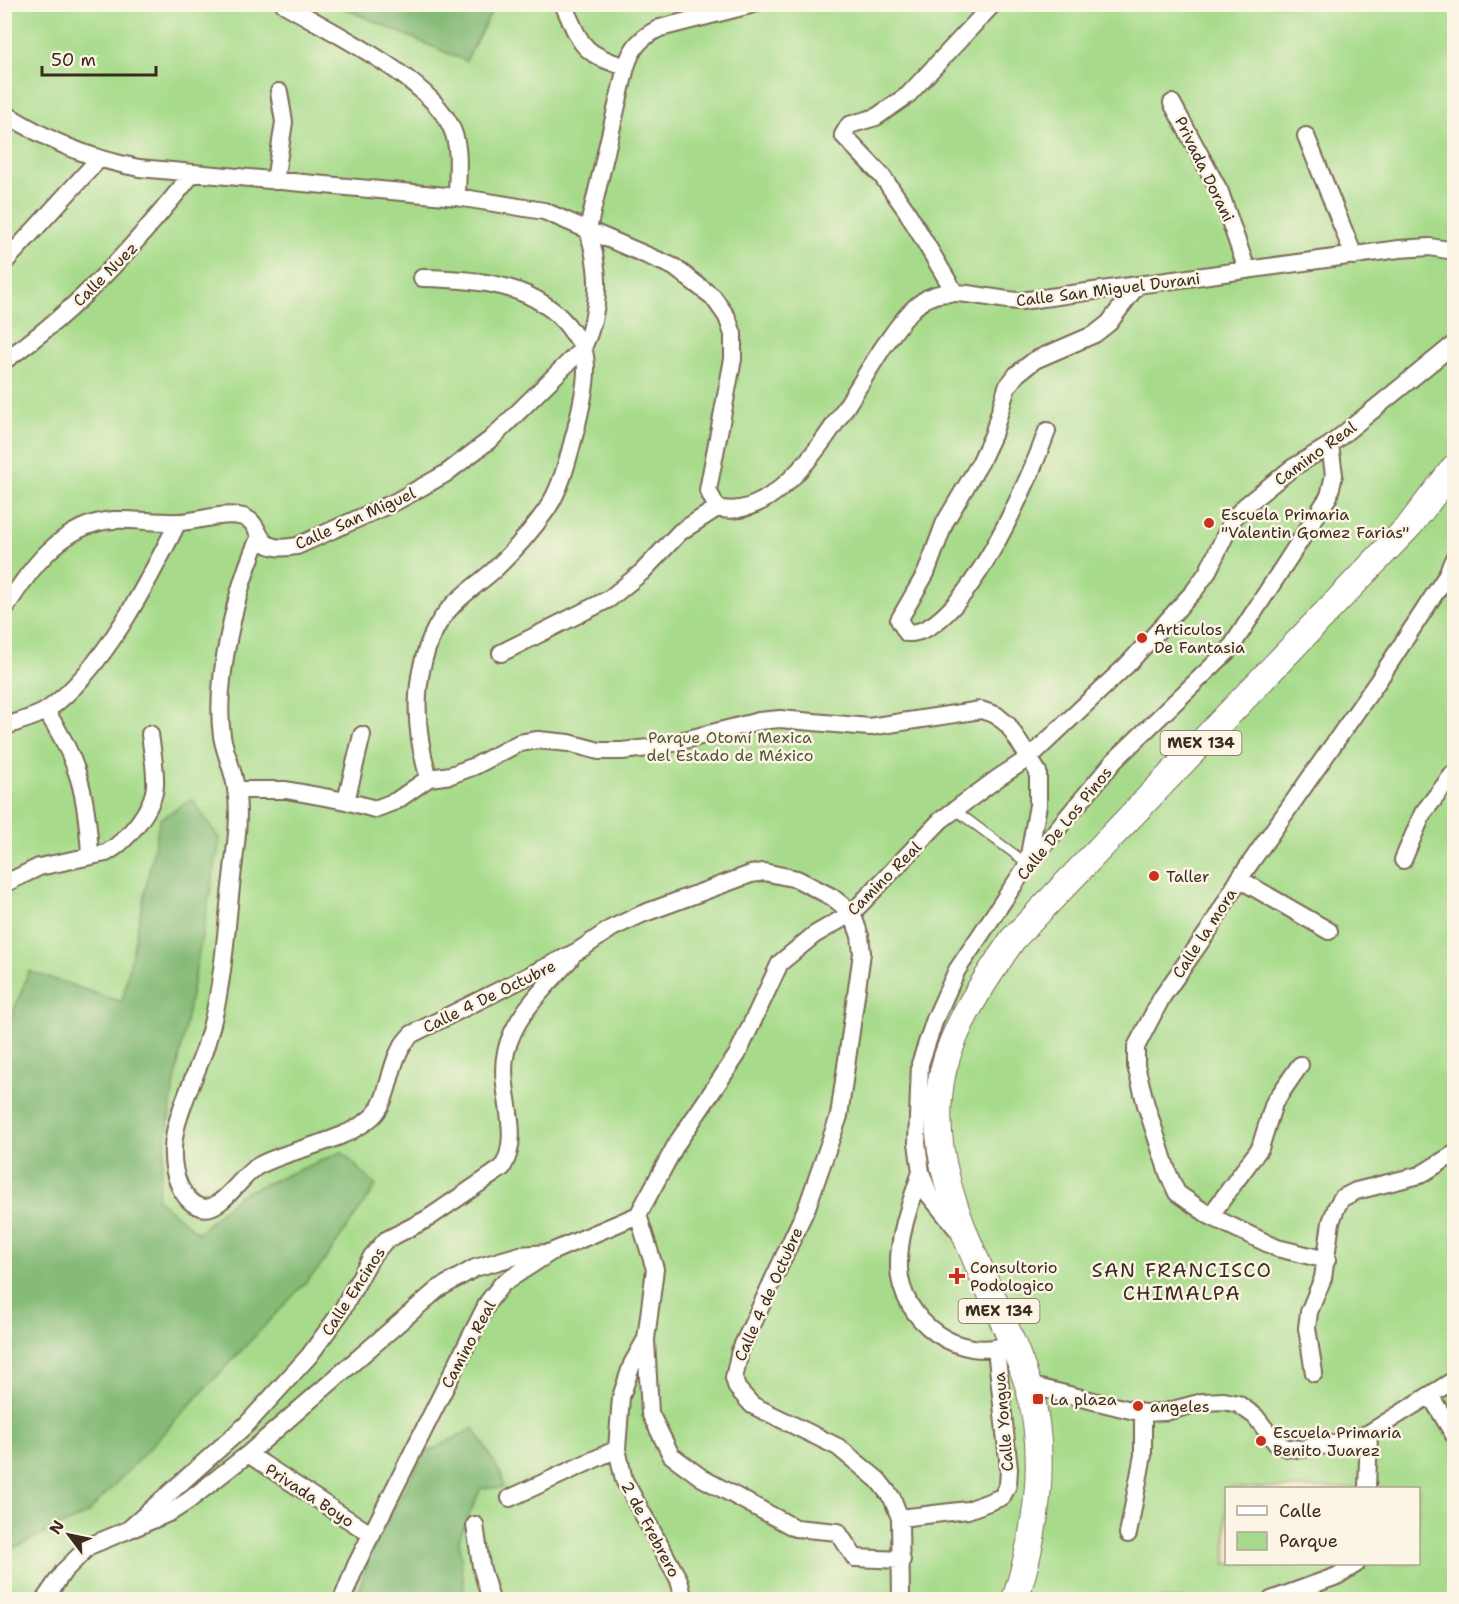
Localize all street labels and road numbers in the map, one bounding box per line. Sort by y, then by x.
street label: Privada Dorani [1170,113,1239,225]
street label: Calle Nuez [69,238,142,311]
street label: Calle San Miguel Durani [1015,268,1201,311]
street label: Camino Real [1270,416,1361,490]
street label: Calle San Miguel [292,482,419,554]
road number: MEX 134 [1160,731,1242,755]
street label: Calle De Los Pinos [1012,762,1117,884]
street label: Camino Real [843,837,926,920]
street label: Calle la mora [1167,884,1241,982]
street label: Calle 4 De Octubre [419,955,559,1038]
street label: Calle 4 de Octubre [729,1224,807,1365]
street label: Calle Encinos [317,1243,390,1340]
street label: Camino Real [436,1296,500,1392]
road number: MEX 134 [958,1299,1040,1323]
street label: Calle Yongua [989,1371,1018,1472]
street label: Privada Boyo [261,1459,358,1532]
street label: 2 de Frebrero [616,1477,685,1581]

